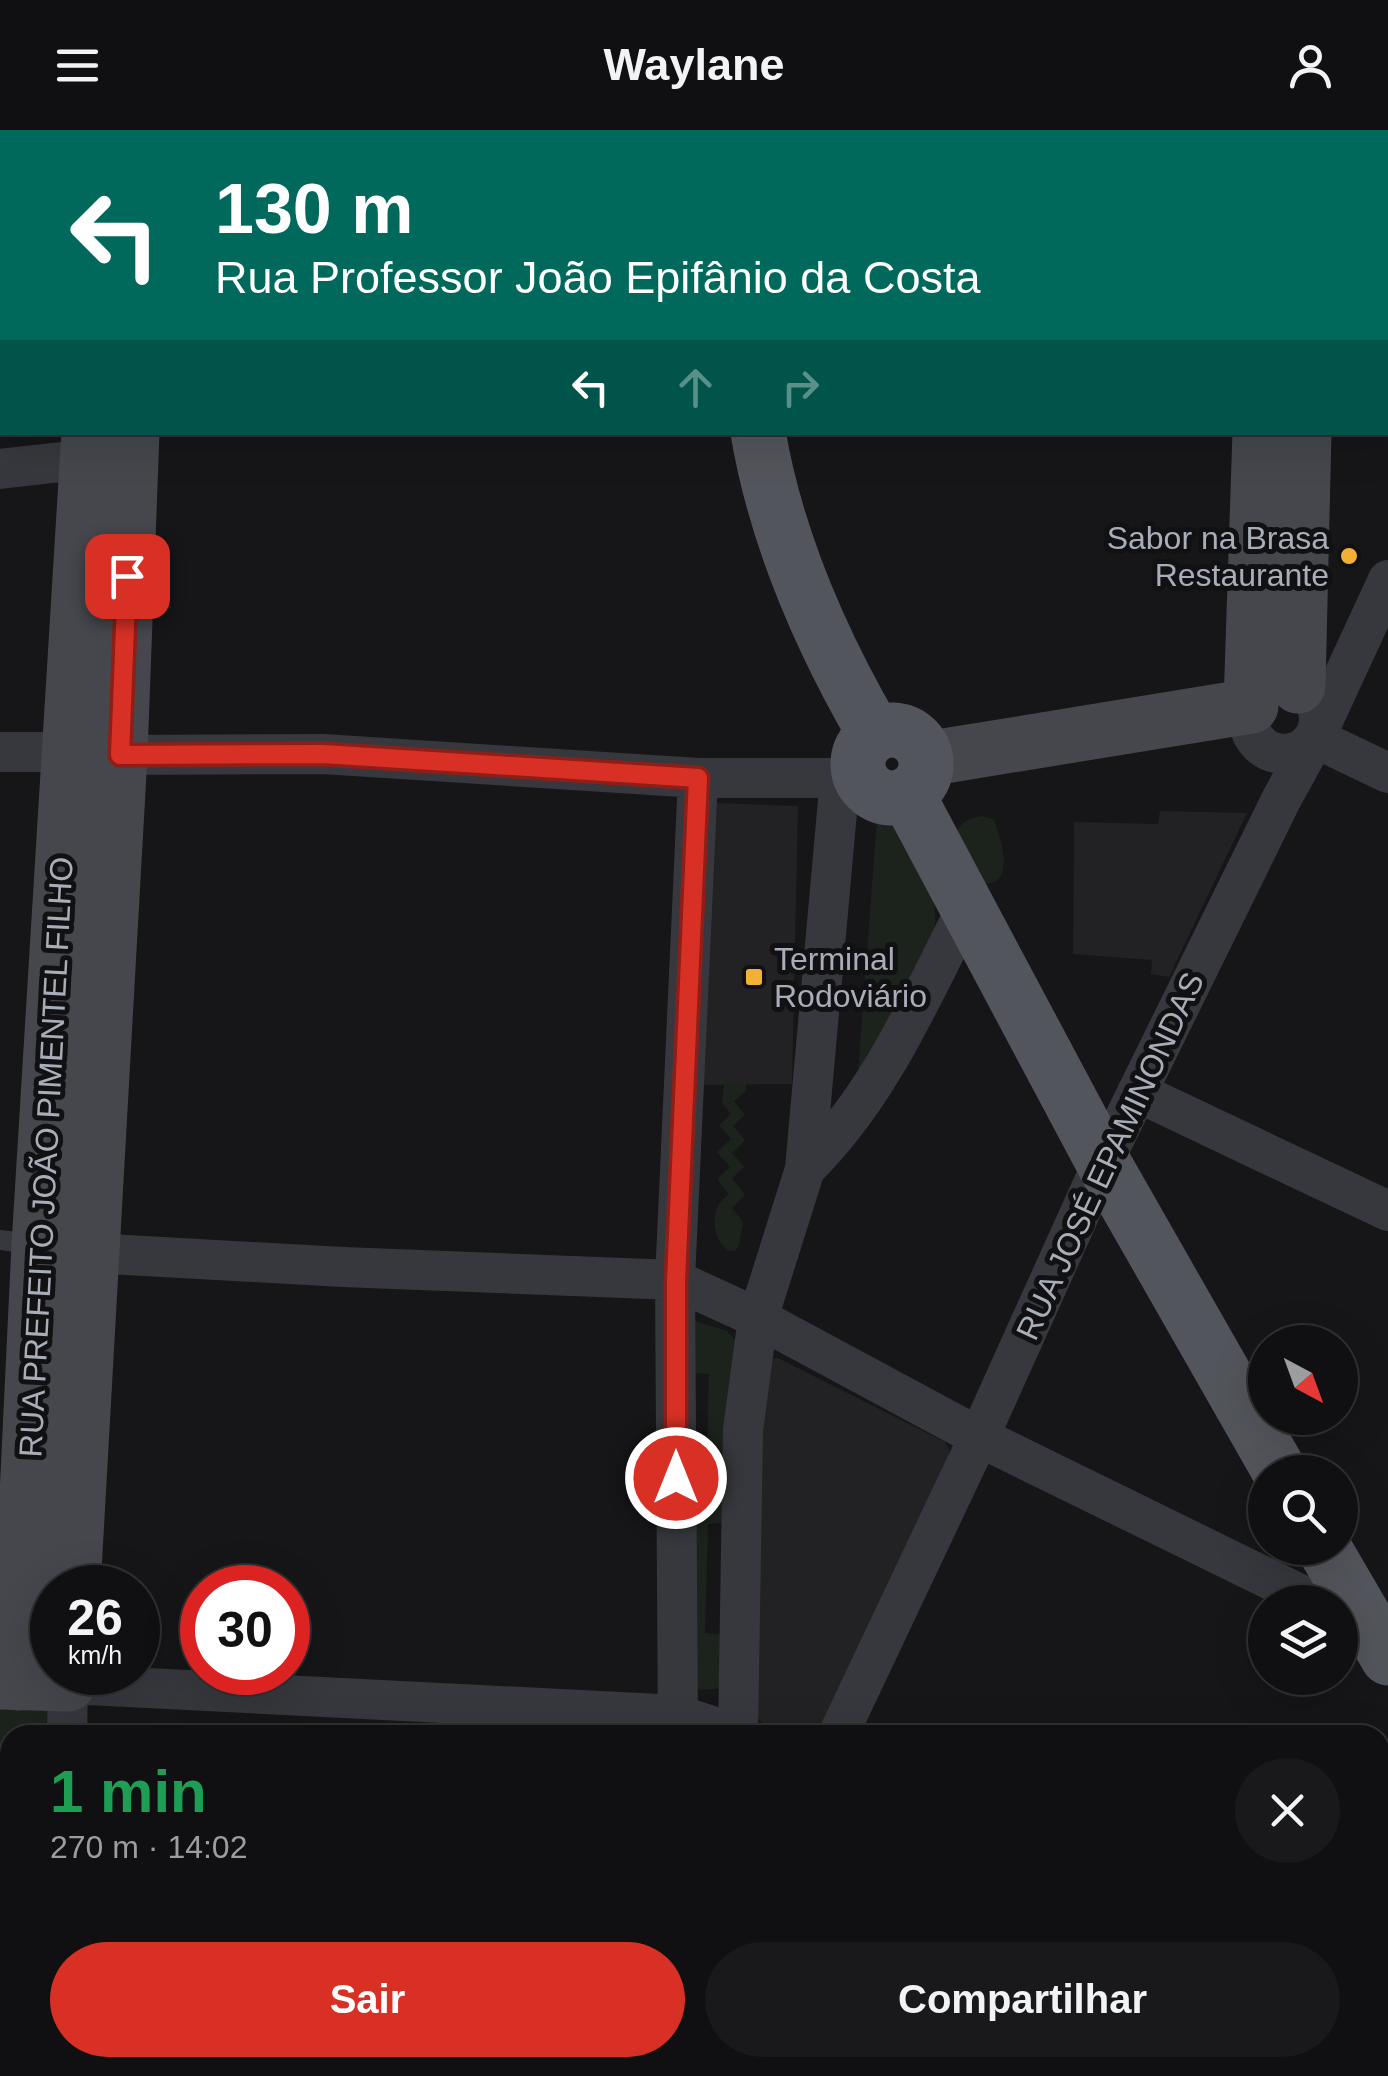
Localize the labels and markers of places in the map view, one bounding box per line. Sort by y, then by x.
place label: Sabor na Brasa Restaurante [1107,520,1329,593]
pin [85,534,170,619]
marker: Sabor na Brasa Restaurante [1338,545,1360,567]
place label: Terminal Rodoviário [774,941,927,1014]
marker: Terminal Rodoviário [743,966,765,988]

